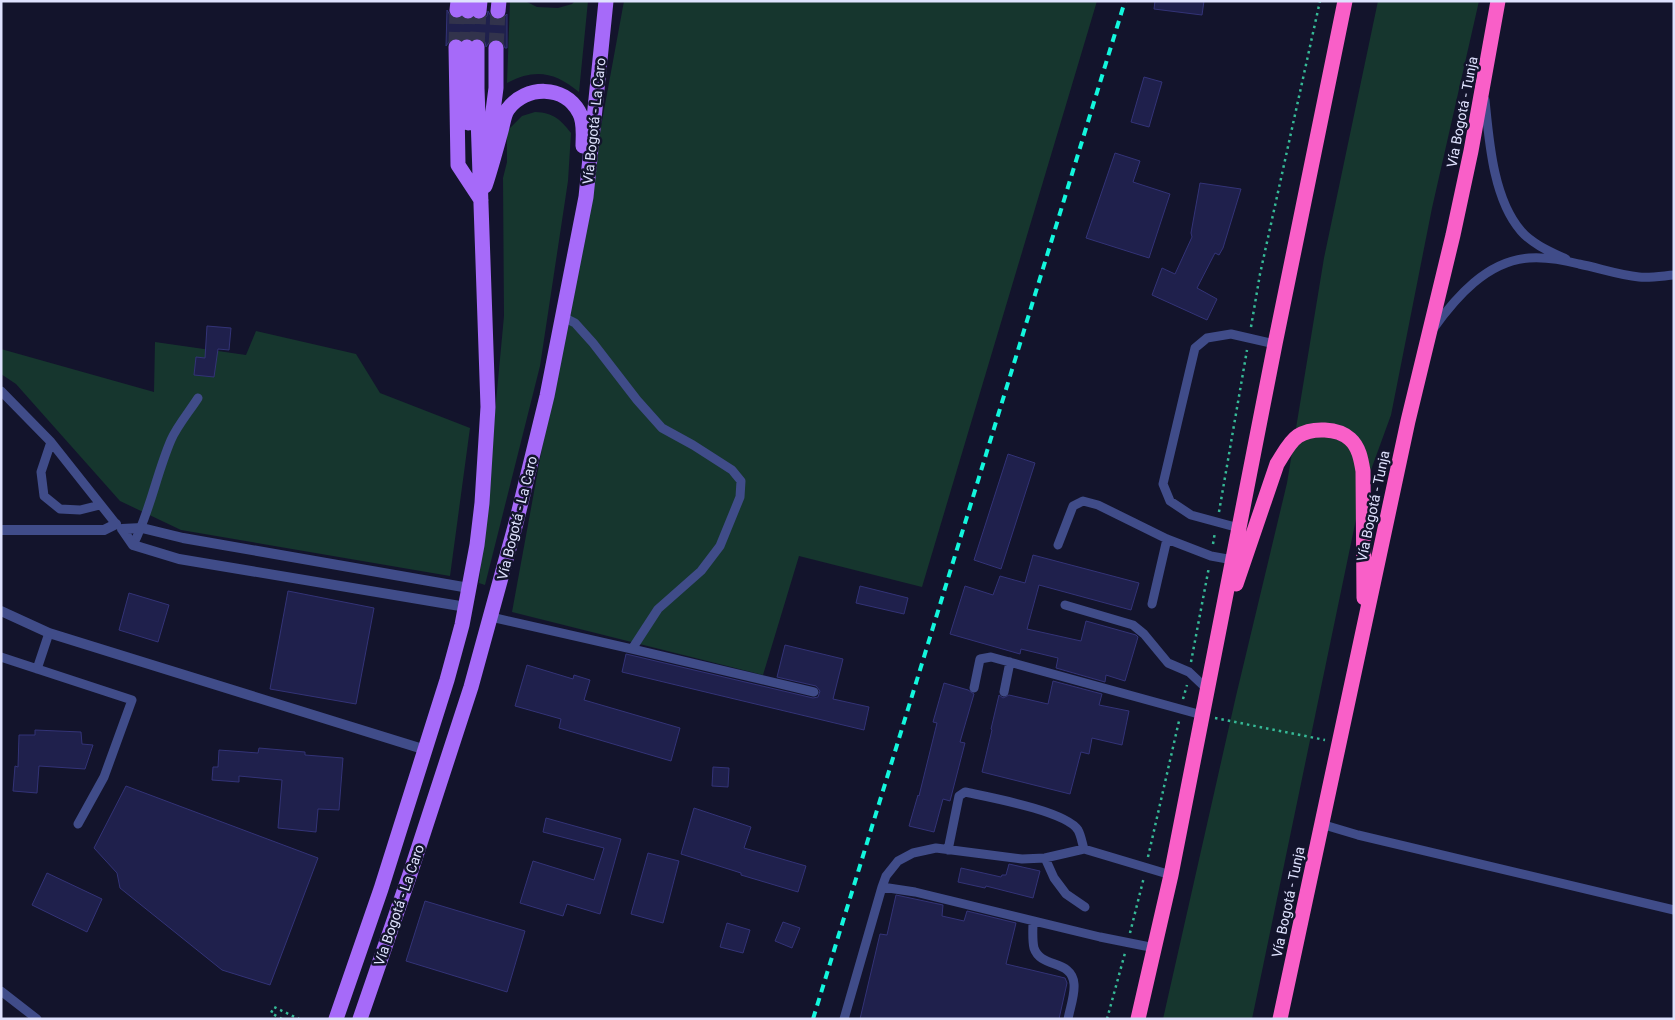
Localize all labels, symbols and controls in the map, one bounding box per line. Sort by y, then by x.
street label: Vía Bogotá - Tunja [1443,55,1481,169]
street label: Vía Bogotá - La Caro [579,57,609,185]
street label: Vía Bogotá - Tunja [1353,449,1393,563]
street label: Vía Bogotá - La Caro [494,454,540,582]
street label: Vía Bogotá - La Caro [371,842,427,968]
street label: Vía Bogotá - Tunja [1268,845,1308,959]

